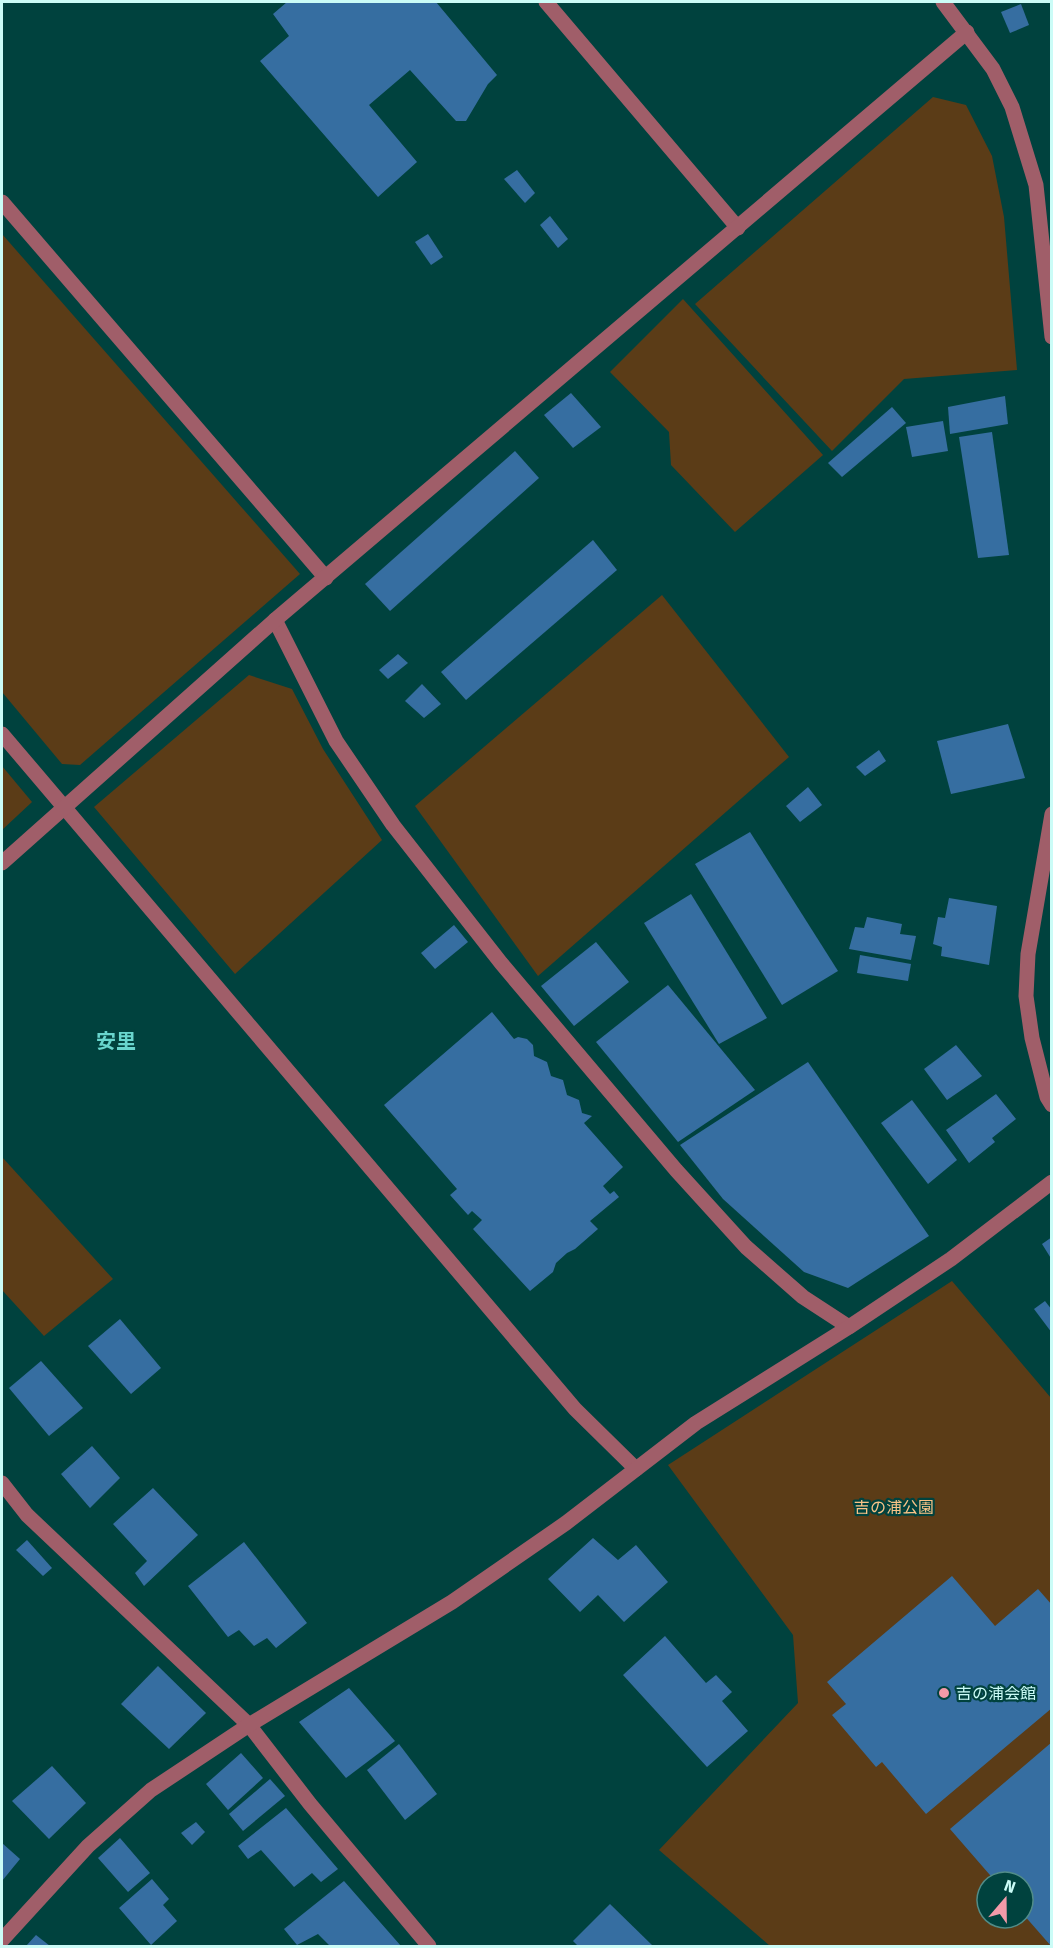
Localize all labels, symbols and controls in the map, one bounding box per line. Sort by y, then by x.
district label: 安里 [96,1029,136,1053]
park label: 吉の浦公園 [854,1498,934,1517]
place label: 吉の浦会館 [956,1684,1036,1703]
marker: 吉の浦会館 [937,1686,951,1700]
north arrow [975,1870,1035,1930]
text: N [1002,1876,1018,1897]

